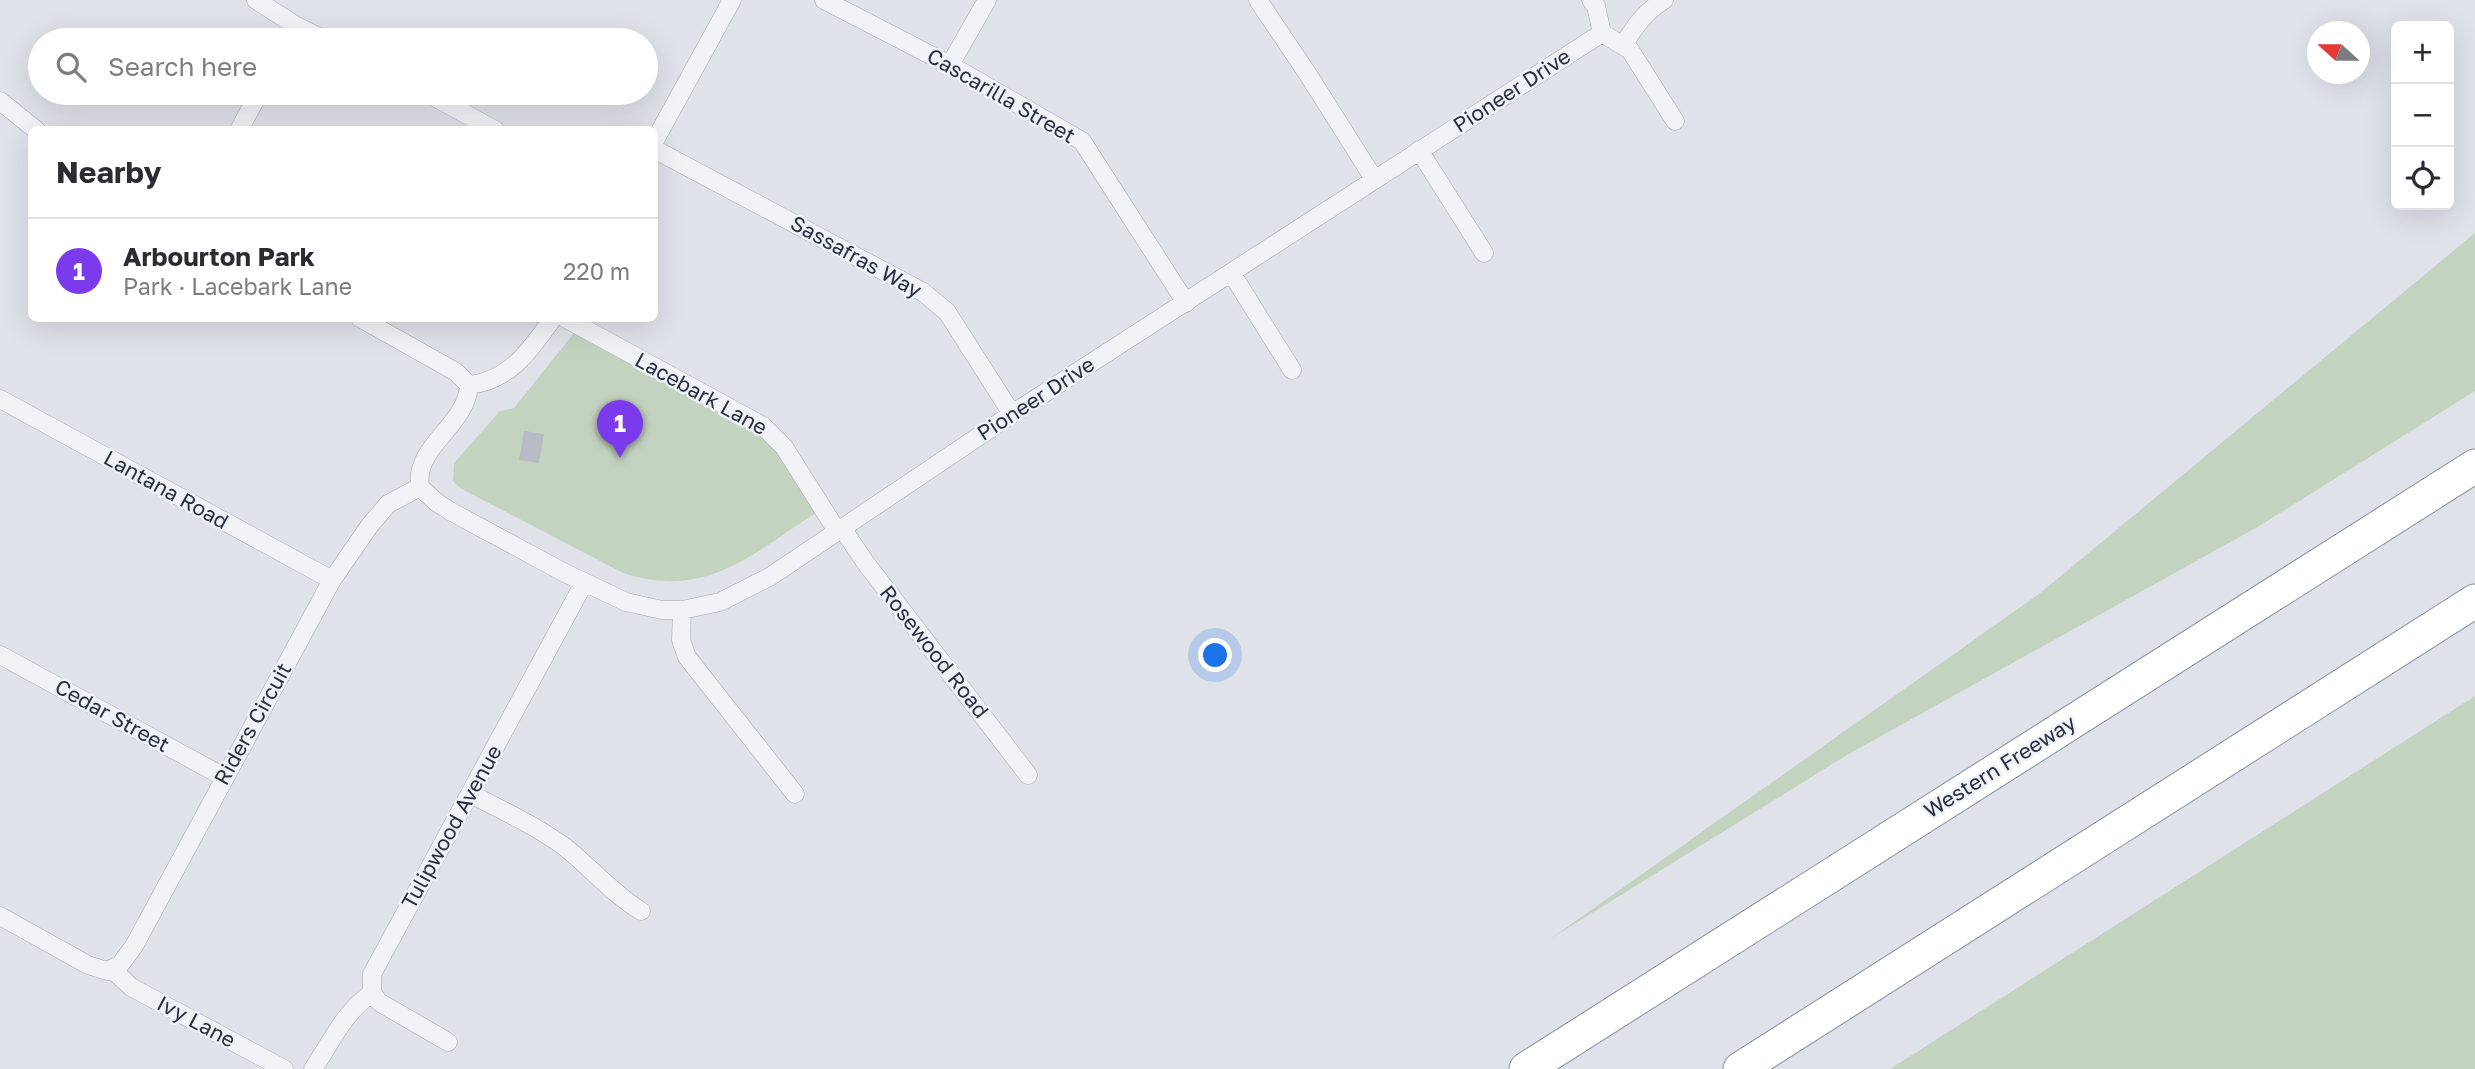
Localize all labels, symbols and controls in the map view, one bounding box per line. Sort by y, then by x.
north arrow [2307,21,2370,84]
map controls [2391,21,2454,210]
button: + [2391,21,2454,84]
search box [28,28,658,105]
street label: Cascarilla Street [923,42,1080,148]
street label: Pioneer Drive [1448,43,1575,138]
icon: search [52,48,90,86]
text: Search here [108,51,257,82]
button: − [2391,84,2454,147]
button: locate [2391,147,2454,210]
text: Nearby [56,154,161,190]
street label: Sassafras Way [786,209,927,303]
text: Arbourton Park [123,241,315,272]
text: 1 [73,257,85,285]
text: 220 m [563,257,630,285]
text: Park · Lacebark Lane [123,272,352,300]
street label: Lacebark Lane [631,346,772,440]
street label: Pioneer Drive [972,351,1099,446]
pin: 1 [597,400,643,458]
street label: Lantana Road [100,444,233,534]
street label: Rosewood Road [875,580,995,723]
your location [1198,638,1232,672]
street label: Riders Circuit [208,658,296,789]
street label: Cedar Street [51,673,174,757]
street label: Western Freeway [1919,709,2080,823]
street label: Tulipwood Avenue [395,740,507,913]
street label: Ivy Lane [153,990,240,1053]

